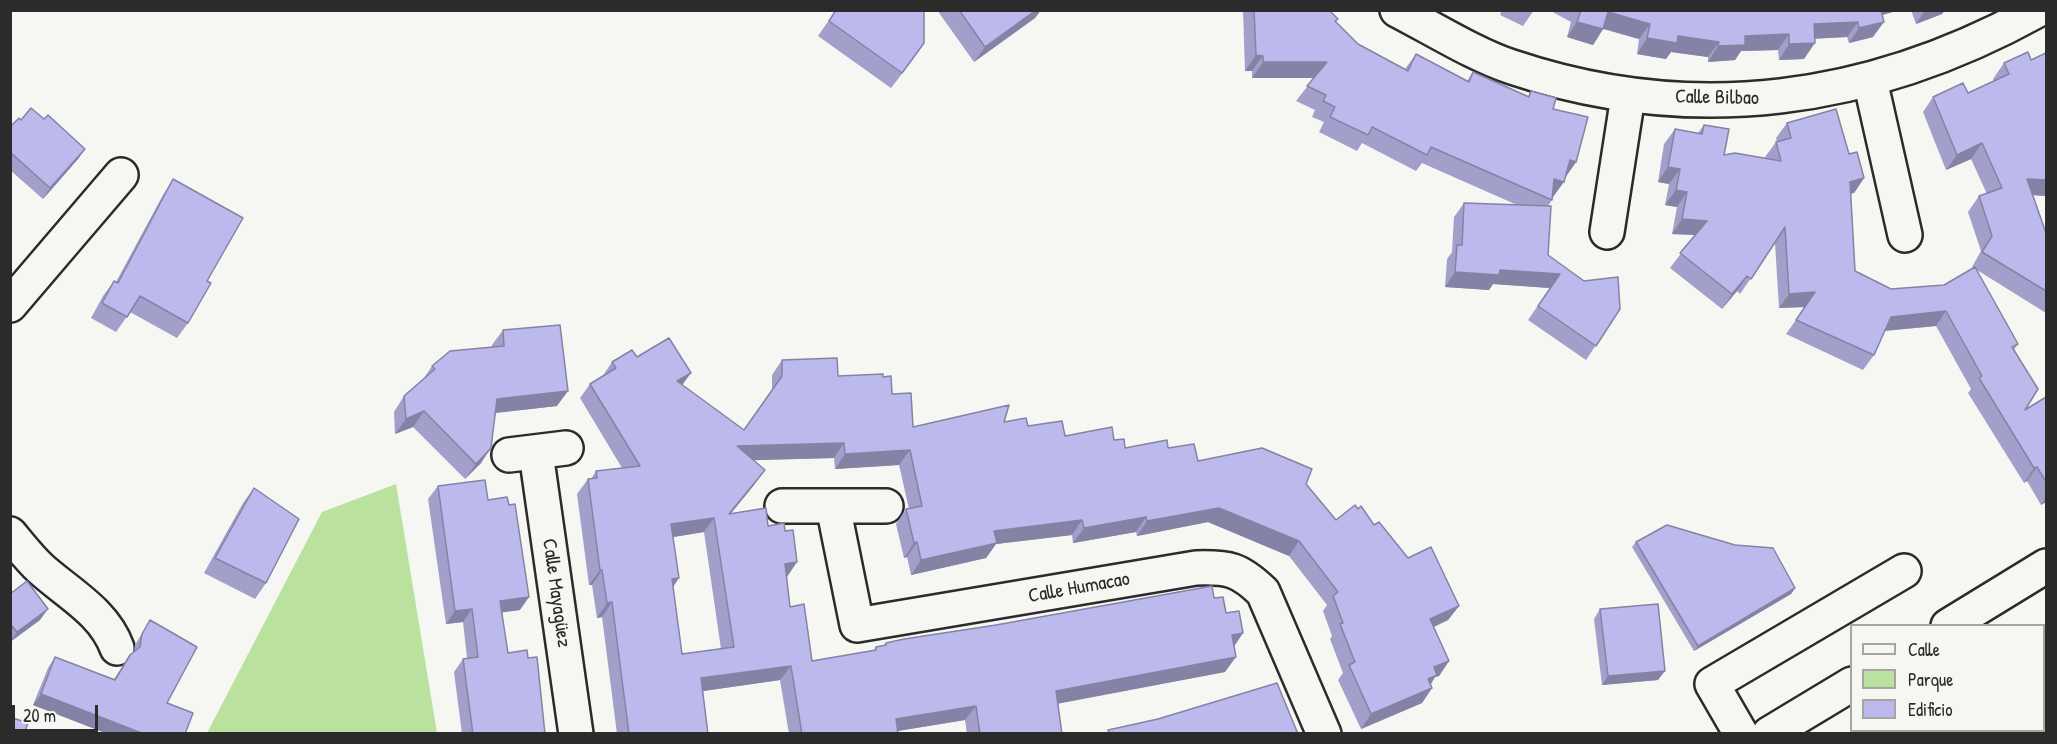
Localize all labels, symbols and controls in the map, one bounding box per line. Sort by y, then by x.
street label: Calle Bilbao [1675,85,1759,111]
street label: Calle Mayagüez [537,537,575,649]
street label: Calle Humacao [1026,567,1132,609]
legend [1850,624,2045,732]
text: Calle [1908,637,1940,662]
text: Parque [1908,667,1953,692]
scale bar [15,693,100,731]
text: Edificio [1908,697,1952,722]
text: 20 m [23,703,56,728]

